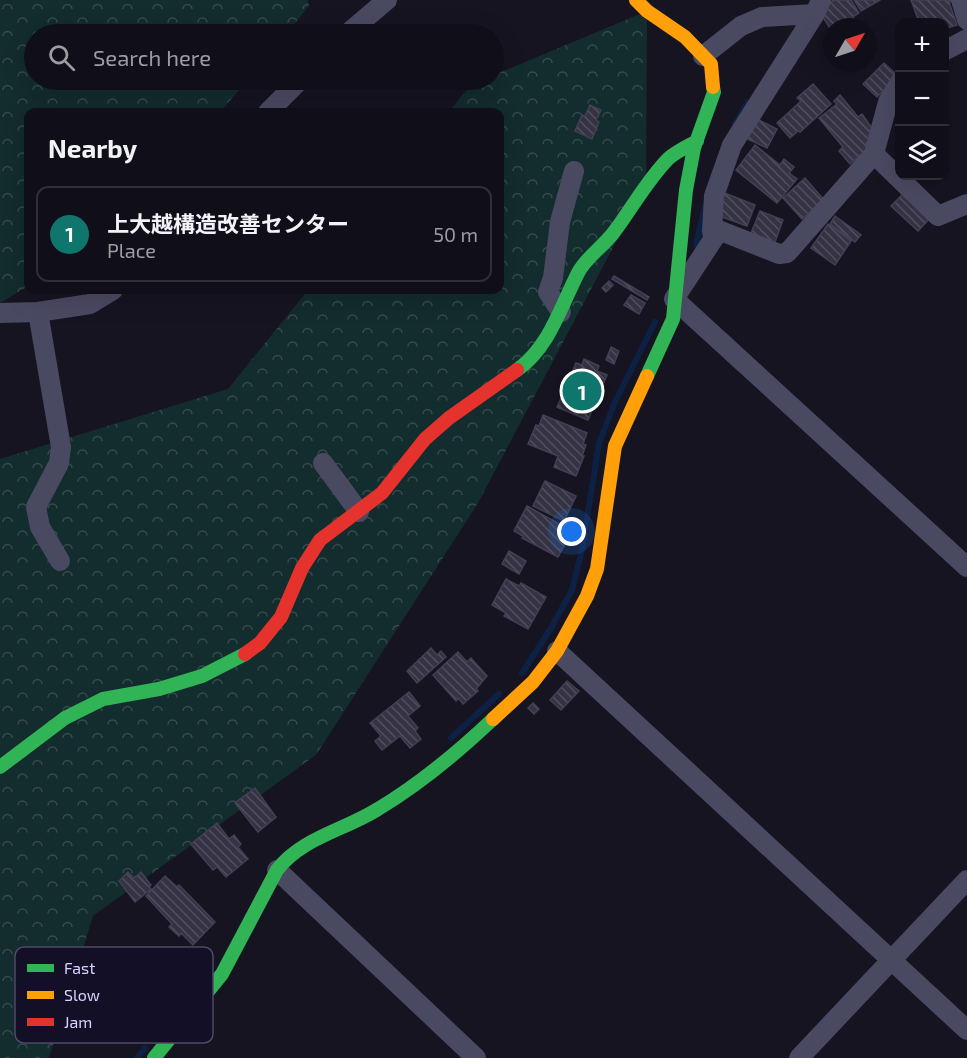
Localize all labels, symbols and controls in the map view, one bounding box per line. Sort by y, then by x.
north arrow [823,18,877,72]
map controls [895,18,949,180]
button: + [895,18,949,72]
search box [24,24,504,90]
icon: search [45,41,78,74]
text: Search here [93,44,211,70]
button: − [895,72,949,126]
button: layers [895,126,949,180]
text: Nearby [48,132,137,163]
text: 上大越構造改善センター [107,210,349,236]
text: 1 [65,222,74,246]
text: 50 m [433,222,478,246]
text: Place [107,238,156,262]
pin: 1 [562,368,602,414]
your location [557,517,586,546]
legend [15,947,213,1043]
text: Fast [64,958,95,977]
text: Slow [64,985,100,1004]
text: Jam [64,1012,92,1031]

